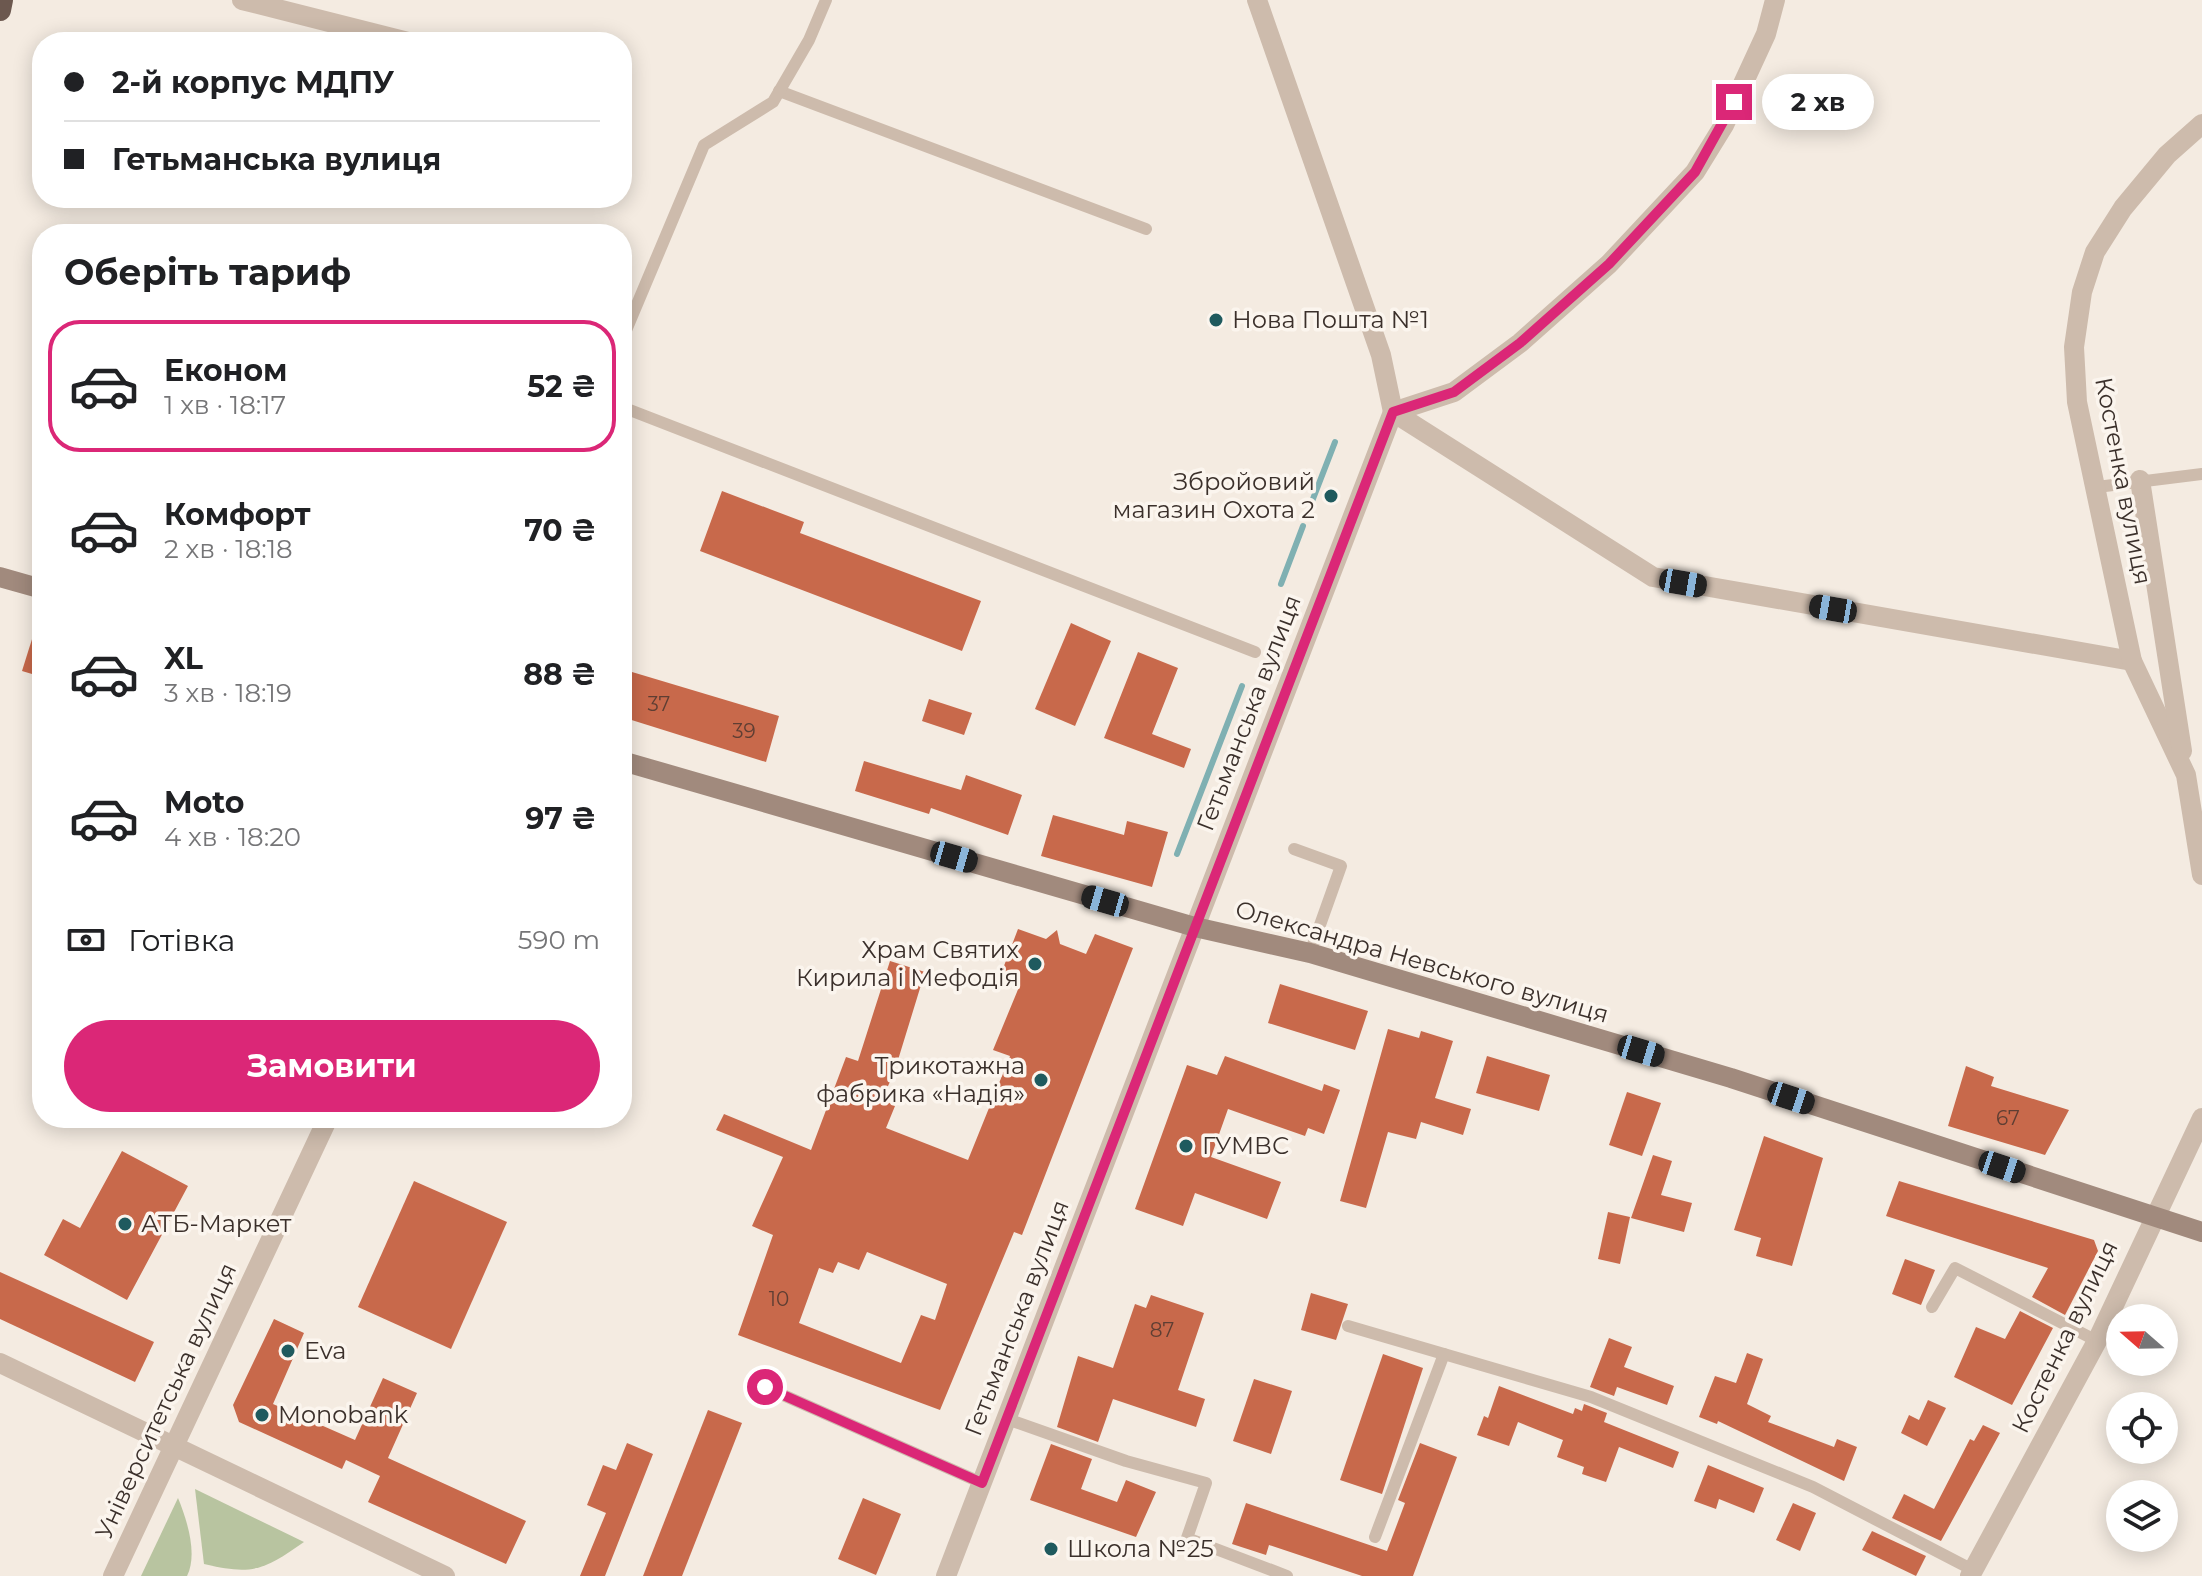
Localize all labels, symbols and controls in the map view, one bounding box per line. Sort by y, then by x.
text: 2-й корпус МДПУ [112,64,394,101]
callout: 2 хв [1762,74,1874,130]
route end [1716,84,1752,120]
text: 2 хв [1791,86,1845,118]
text: Гетьманська вулиця [112,141,441,178]
text: Оберіть тариф [64,250,351,294]
place label: Нова Пошта №1 [1232,305,1429,334]
marker: Нова Пошта №1 [1207,311,1225,329]
icon: car [68,350,140,422]
text: Економ [164,352,288,389]
text: 52 ₴ [527,368,596,405]
street label: Костенка вулиця [2089,375,2158,587]
text: 1 хв · 18:17 [164,389,286,421]
place label: Збройовий магазин Охота 2 [1112,467,1315,524]
marker: Збройовий магазин Охота 2 [1322,487,1340,505]
icon: car [68,494,140,566]
text: Комфорт [164,496,311,533]
text: 70 ₴ [524,512,596,549]
text: 2 хв · 18:18 [164,533,293,565]
car [1657,567,1709,599]
street label: Гетьманська вулиця [1190,591,1307,835]
car [1807,593,1859,625]
icon: car [68,638,140,710]
text: XL [164,640,203,677]
text: 88 ₴ [523,656,596,693]
text: 3 хв · 18:19 [164,677,292,709]
house number: 37 [648,692,670,716]
house number: 39 [732,719,756,743]
icon: car [68,782,140,854]
text: Moto [164,784,245,821]
text: 97 ₴ [525,800,596,837]
text: 4 хв · 18:20 [164,821,301,853]
car [928,839,980,875]
car [1079,883,1131,919]
street label: Олександра Невського вулиця [1232,894,1612,1029]
icon: cash [64,918,108,962]
text: Готівка [128,922,235,959]
text: 590 m [518,924,600,956]
place label: Храм Святих Кирила і Мефодія [796,935,1019,992]
marker: Храм Святих Кирила і Мефодія [1026,955,1044,973]
button: Замовити [64,1020,600,1112]
car [1615,1033,1667,1069]
place label: Трикотажна фабрика «Надія» [816,1051,1025,1108]
marker: Трикотажна фабрика «Надія» [1032,1071,1050,1089]
car [1764,1079,1818,1117]
house number: 67 [1996,1106,2020,1130]
place label: ГУМВС [1202,1131,1289,1160]
marker: ГУМВС [1177,1137,1195,1155]
car [1975,1148,2029,1186]
street label: Гетьманська вулиця [958,1196,1075,1440]
place label: АТБ-Маркет [141,1209,292,1238]
marker: АТБ-Маркет [116,1215,134,1233]
street label: Костенка вулиця [2005,1236,2124,1438]
street label: Університетська вулиця [89,1258,242,1543]
house number: 10 [769,1287,789,1311]
north arrow [2106,1304,2178,1376]
map controls [2106,1304,2178,1552]
house number: 87 [1150,1318,1174,1342]
place label: Eva [304,1336,347,1365]
marker: Eva [279,1342,297,1360]
route start [747,1369,783,1405]
button: locate [2106,1392,2178,1464]
place label: Monobank [278,1400,409,1429]
marker: Monobank [253,1406,271,1424]
button: layers [2106,1480,2178,1552]
place label: Школа №25 [1067,1534,1214,1563]
marker: Школа №25 [1042,1540,1060,1558]

